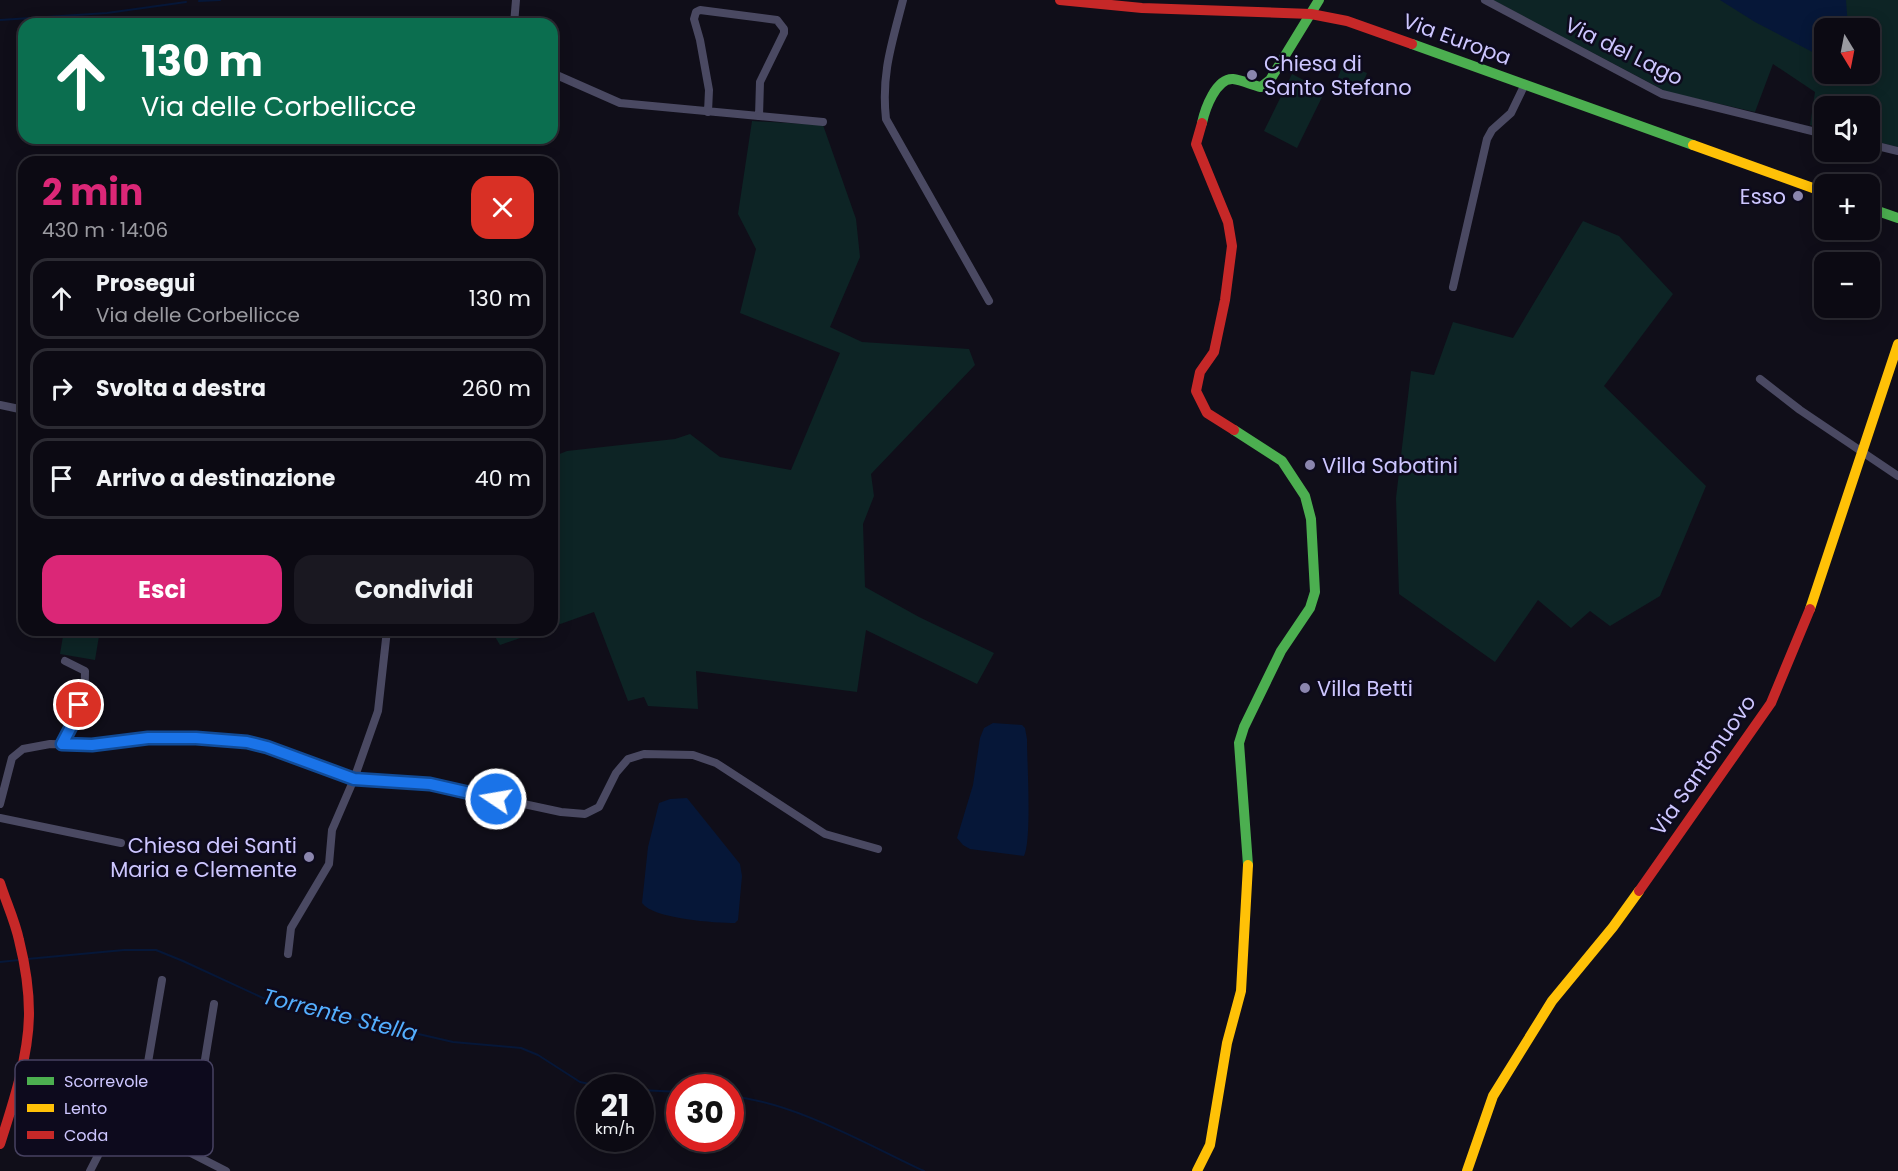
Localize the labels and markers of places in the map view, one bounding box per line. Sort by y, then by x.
place label: Chiesa di Santo Stefano [1264,49,1412,102]
marker: Chiesa di Santo Stefano [1245,68,1259,82]
place label: Esso [1740,182,1786,211]
marker: Esso [1791,189,1805,203]
place label: Villa Sabatini [1322,451,1458,480]
marker: Villa Sabatini [1303,458,1317,472]
place label: Villa Betti [1317,674,1413,703]
pin [53,679,104,730]
marker: Villa Betti [1298,681,1312,695]
place label: Chiesa dei Santi Maria e Clemente [110,831,297,884]
marker: Chiesa dei Santi Maria e Clemente [302,850,316,864]

